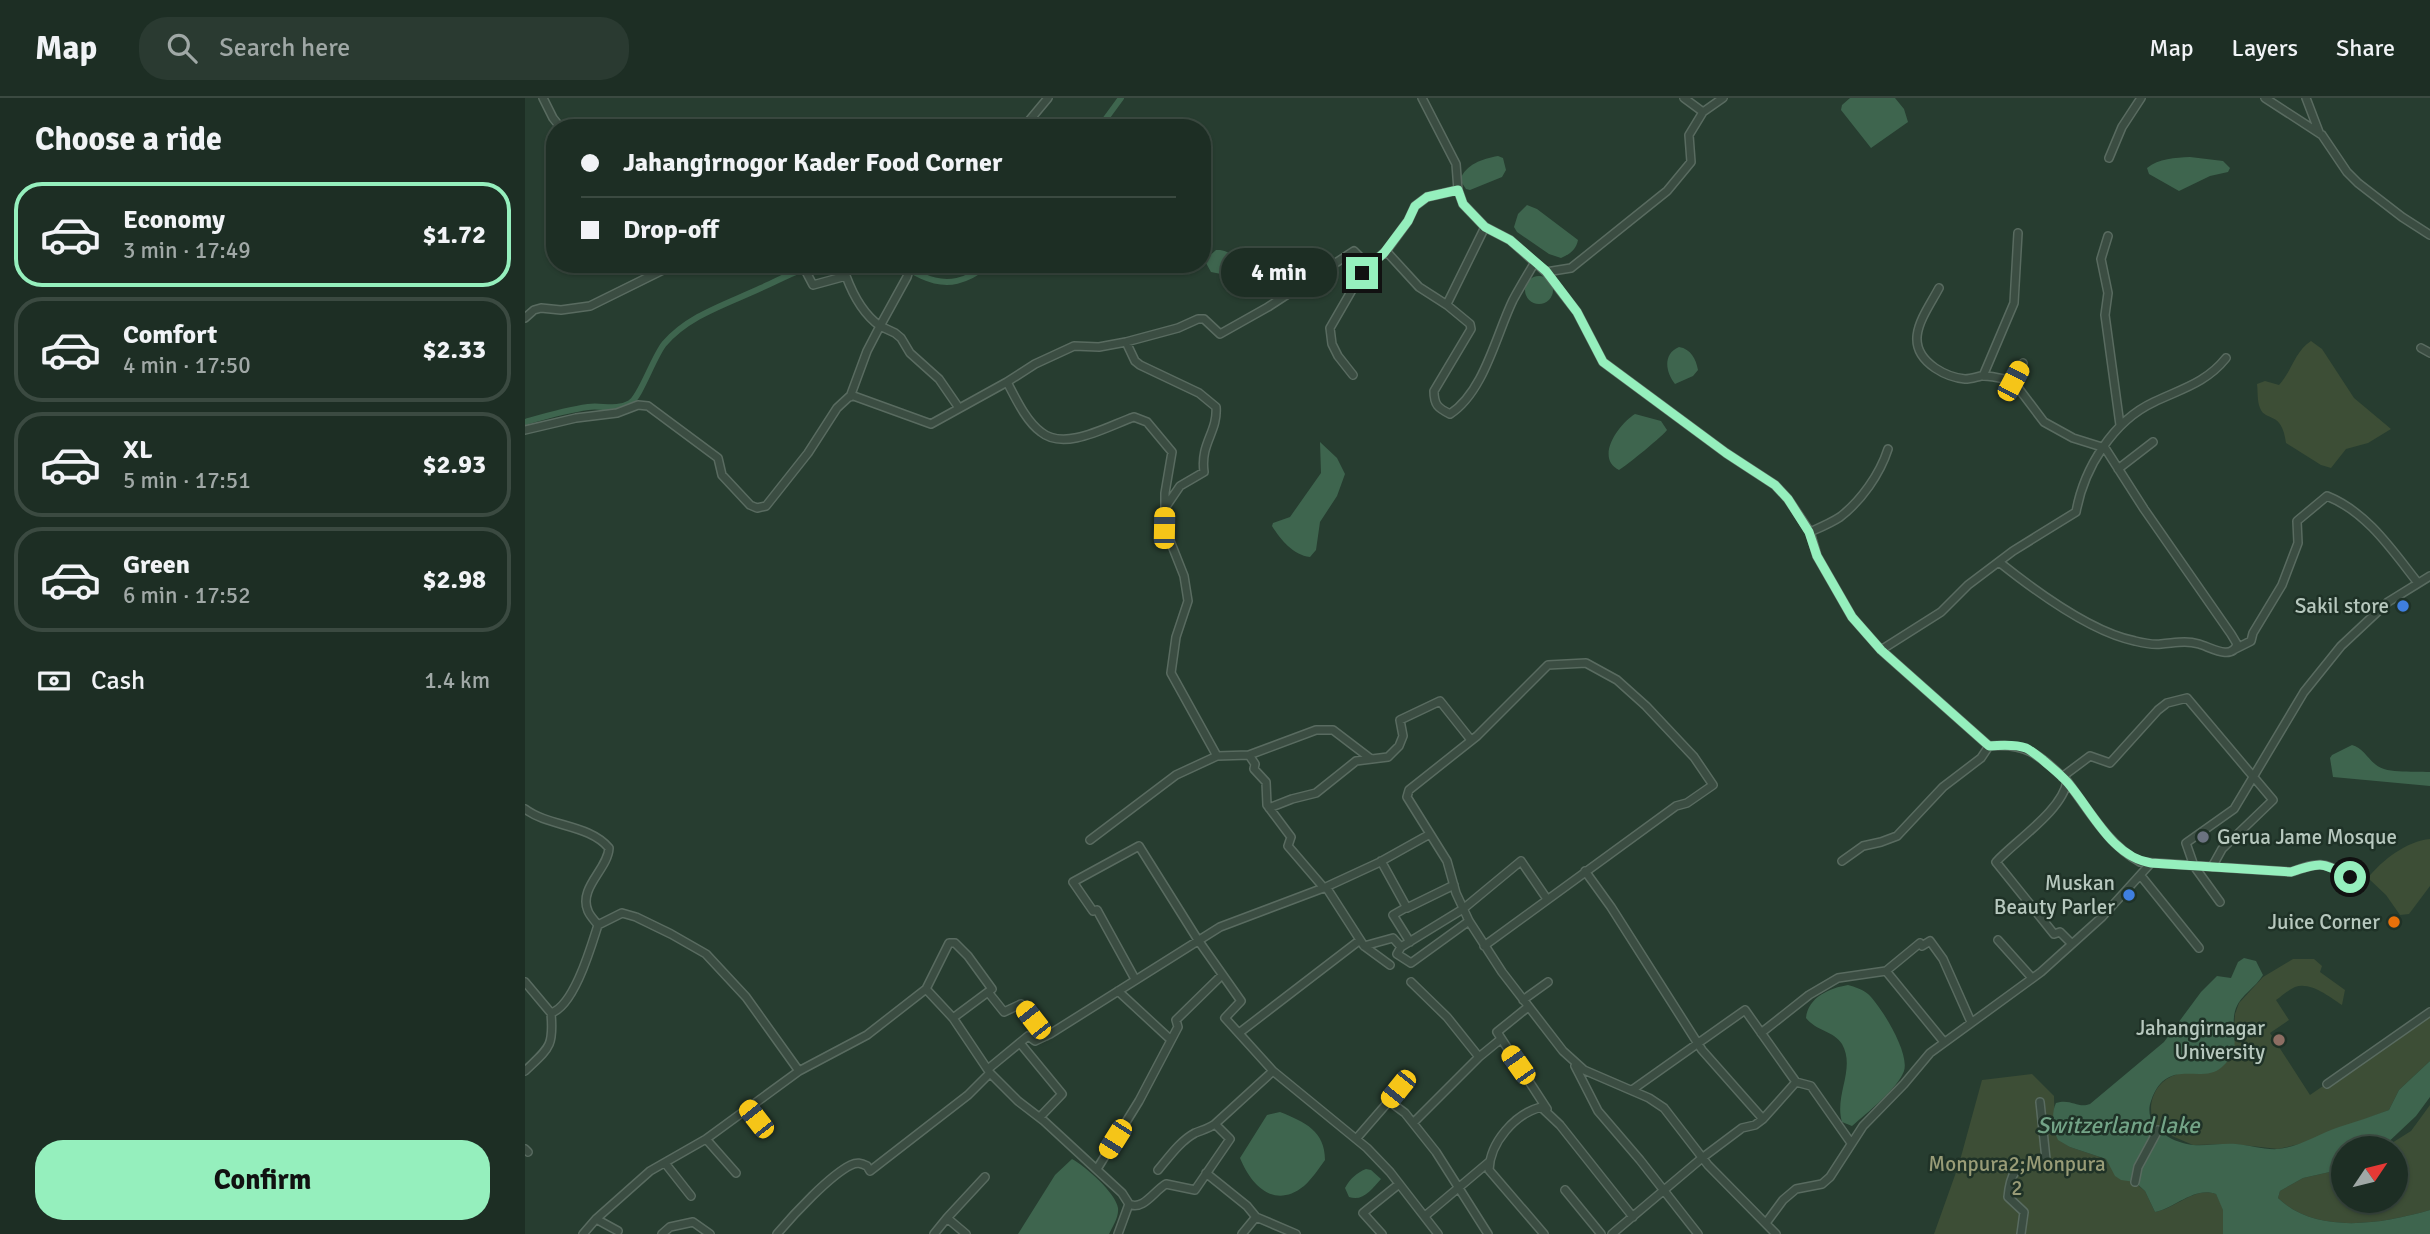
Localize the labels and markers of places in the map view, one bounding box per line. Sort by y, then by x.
place label: Sakil store [2295,593,2389,619]
marker: Sakil store [2395,598,2411,614]
place label: Gerua Jame Mosque [2217,824,2397,850]
marker: Gerua Jame Mosque [2195,829,2211,845]
place label: Muskan Beauty Parler [1994,870,2115,920]
marker: Muskan Beauty Parler [2121,887,2137,903]
place label: Juice Corner [2268,909,2380,935]
marker: Juice Corner [2386,914,2402,930]
place label: Jahangirnagar University [2136,1015,2265,1065]
marker: Jahangirnagar University [2271,1032,2287,1048]

